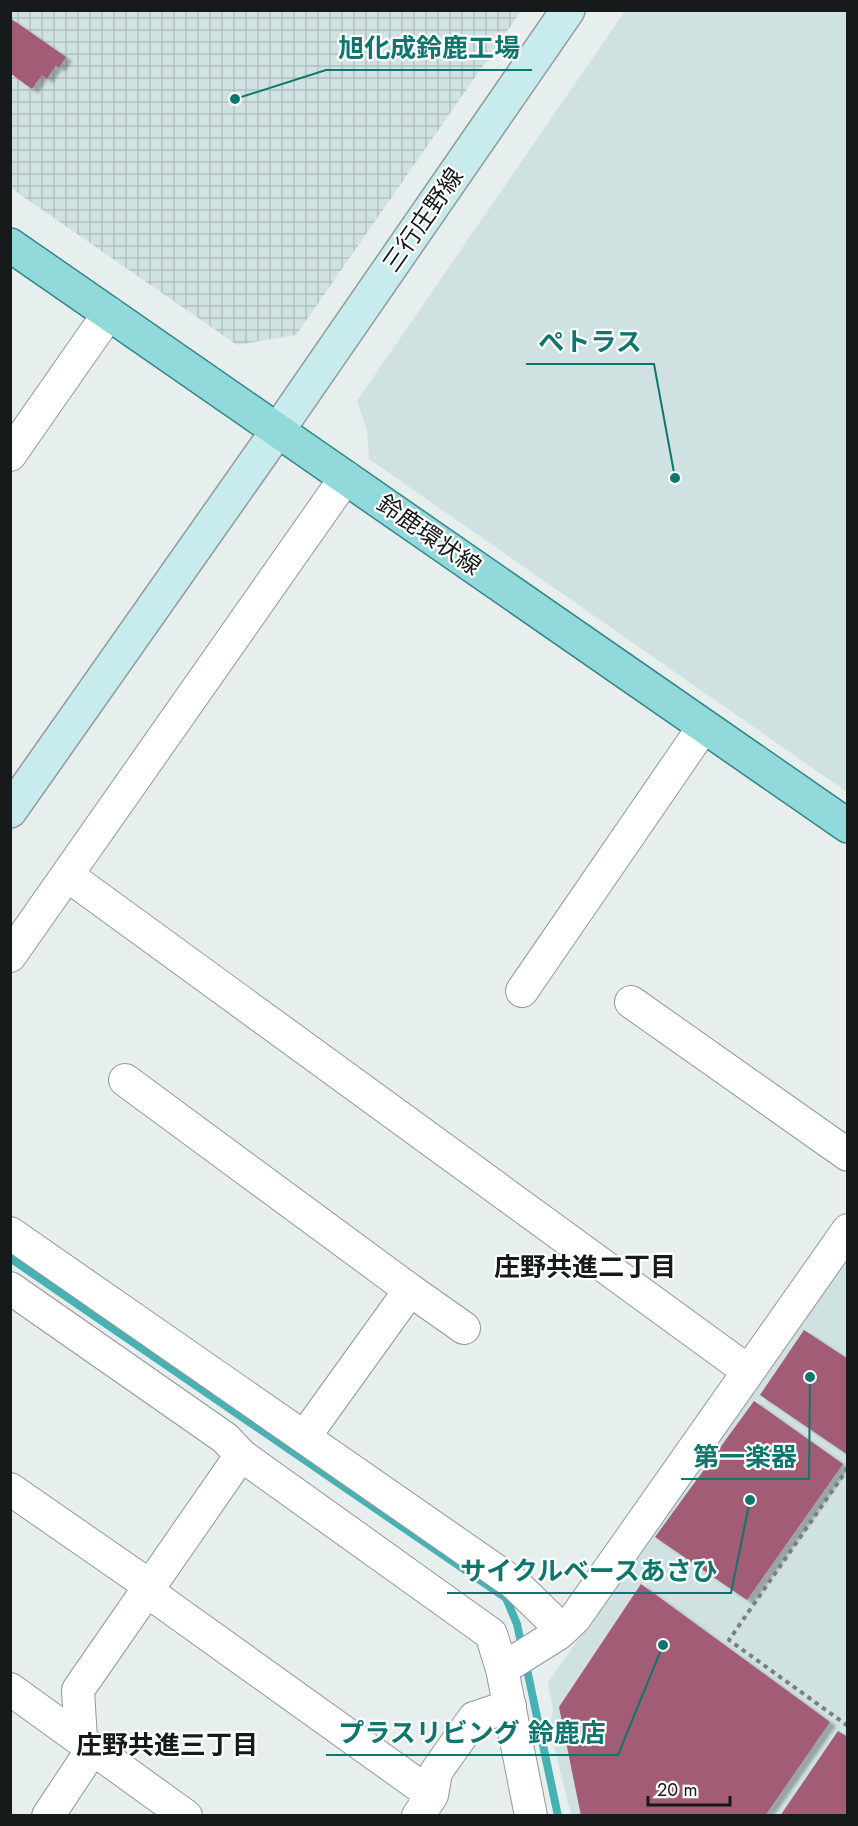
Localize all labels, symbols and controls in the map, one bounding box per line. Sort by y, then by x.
callout: 旭化成鈴鹿工場 [326,26,532,70]
text: 旭化成鈴鹿工場 [338,29,520,67]
street label: 三行庄野線 [374,161,471,279]
callout: ぺトラス [526,320,654,364]
text: ぺトラス [538,323,642,361]
street label: 鈴鹿環状線 [370,486,488,583]
district label: 庄野共進二丁目 [494,1248,676,1286]
callout: 第一楽器 [681,1435,809,1479]
text: 第一楽器 [693,1438,797,1476]
callout: サイクルベースあさひ [447,1549,731,1593]
text: サイクルベースあさひ [460,1552,718,1590]
callout: プラスリビング 鈴鹿店 [326,1711,618,1755]
text: プラスリビング 鈴鹿店 [338,1714,606,1752]
district label: 庄野共進三丁目 [76,1726,258,1764]
scale bar [648,1769,730,1807]
text: 20 m [657,1777,697,1803]

